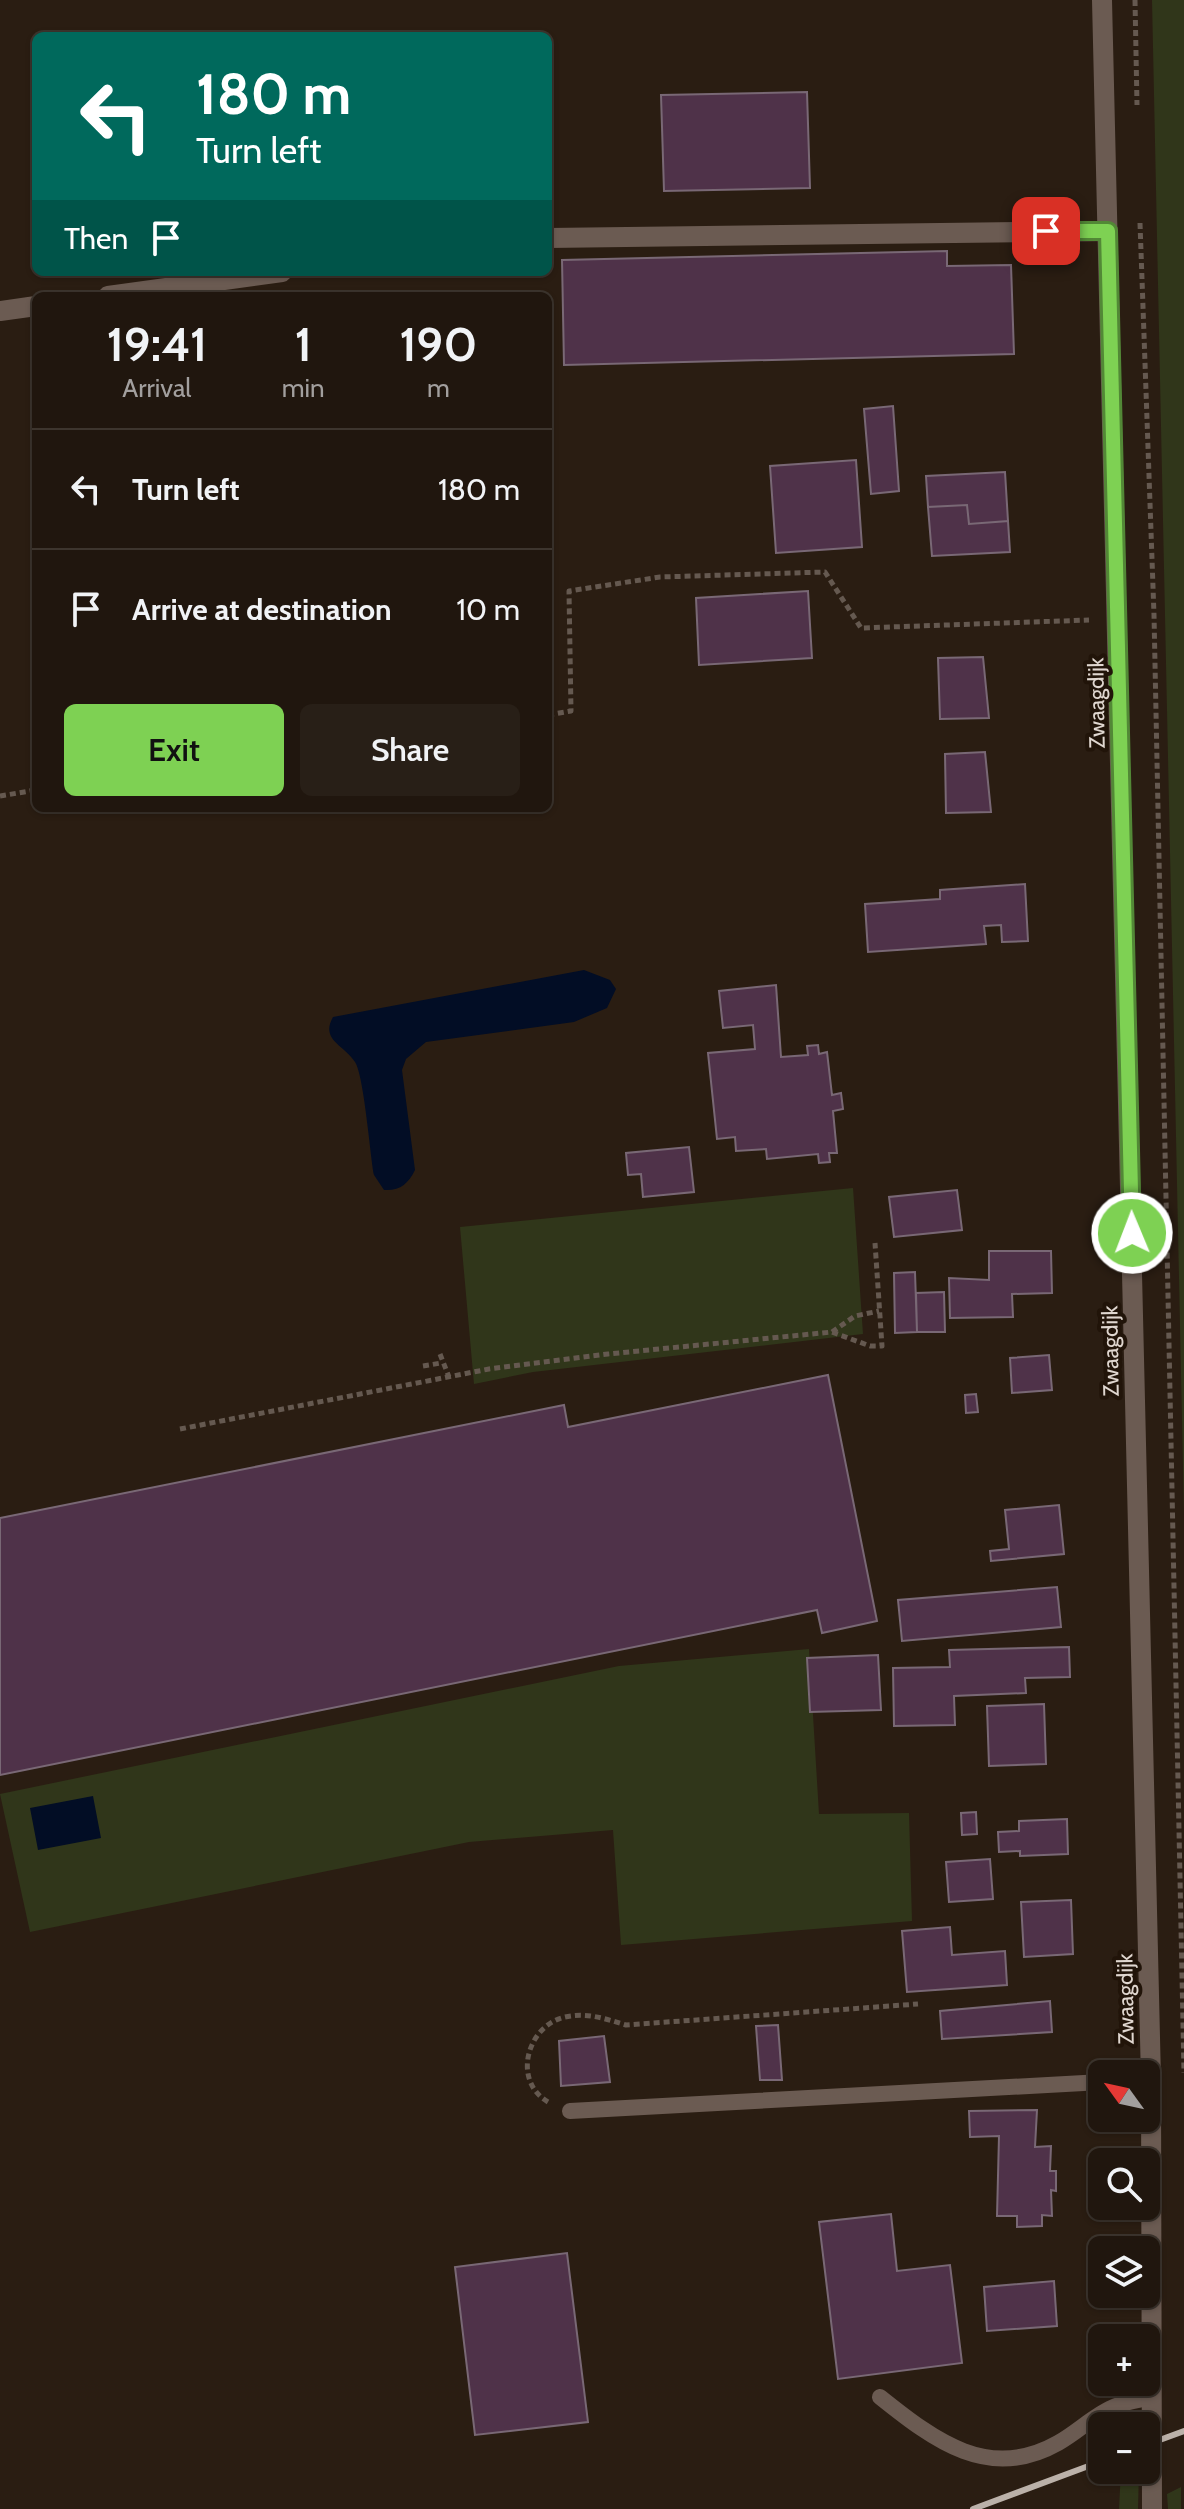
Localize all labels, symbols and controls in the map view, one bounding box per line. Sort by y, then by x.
text: 180 m [196,60,351,128]
icon: left [64,64,168,168]
text: Turn left [196,128,321,172]
pin [1012,197,1080,265]
icon: arrive [1024,209,1068,253]
icon: arrive [144,216,188,260]
text: Then [64,220,128,257]
text: 19:41 [107,315,207,373]
text: 1 [295,315,312,373]
text: 190 [399,315,477,373]
text: Arrival [122,372,192,404]
text: min [282,372,325,404]
text: m [427,372,450,404]
icon: left [64,467,108,511]
text: Turn left [132,471,240,508]
text: 180 m [438,471,520,508]
icon: arrive [64,587,108,631]
text: Arrive at destination [132,591,392,628]
text: 10 m [456,591,520,628]
street label: Zwaagdijk [1082,657,1111,749]
button: Exit [64,704,284,796]
button: Share [300,704,520,796]
position arrow [1090,1191,1174,1275]
street label: Zwaagdijk [1096,1305,1125,1397]
street label: Zwaagdijk [1111,1953,1140,2045]
north arrow [1088,2060,1160,2132]
map controls [1088,2060,1160,2484]
button: search [1088,2148,1160,2220]
button: layers [1088,2236,1160,2308]
button: + [1088,2324,1160,2396]
button: − [1088,2412,1160,2484]

